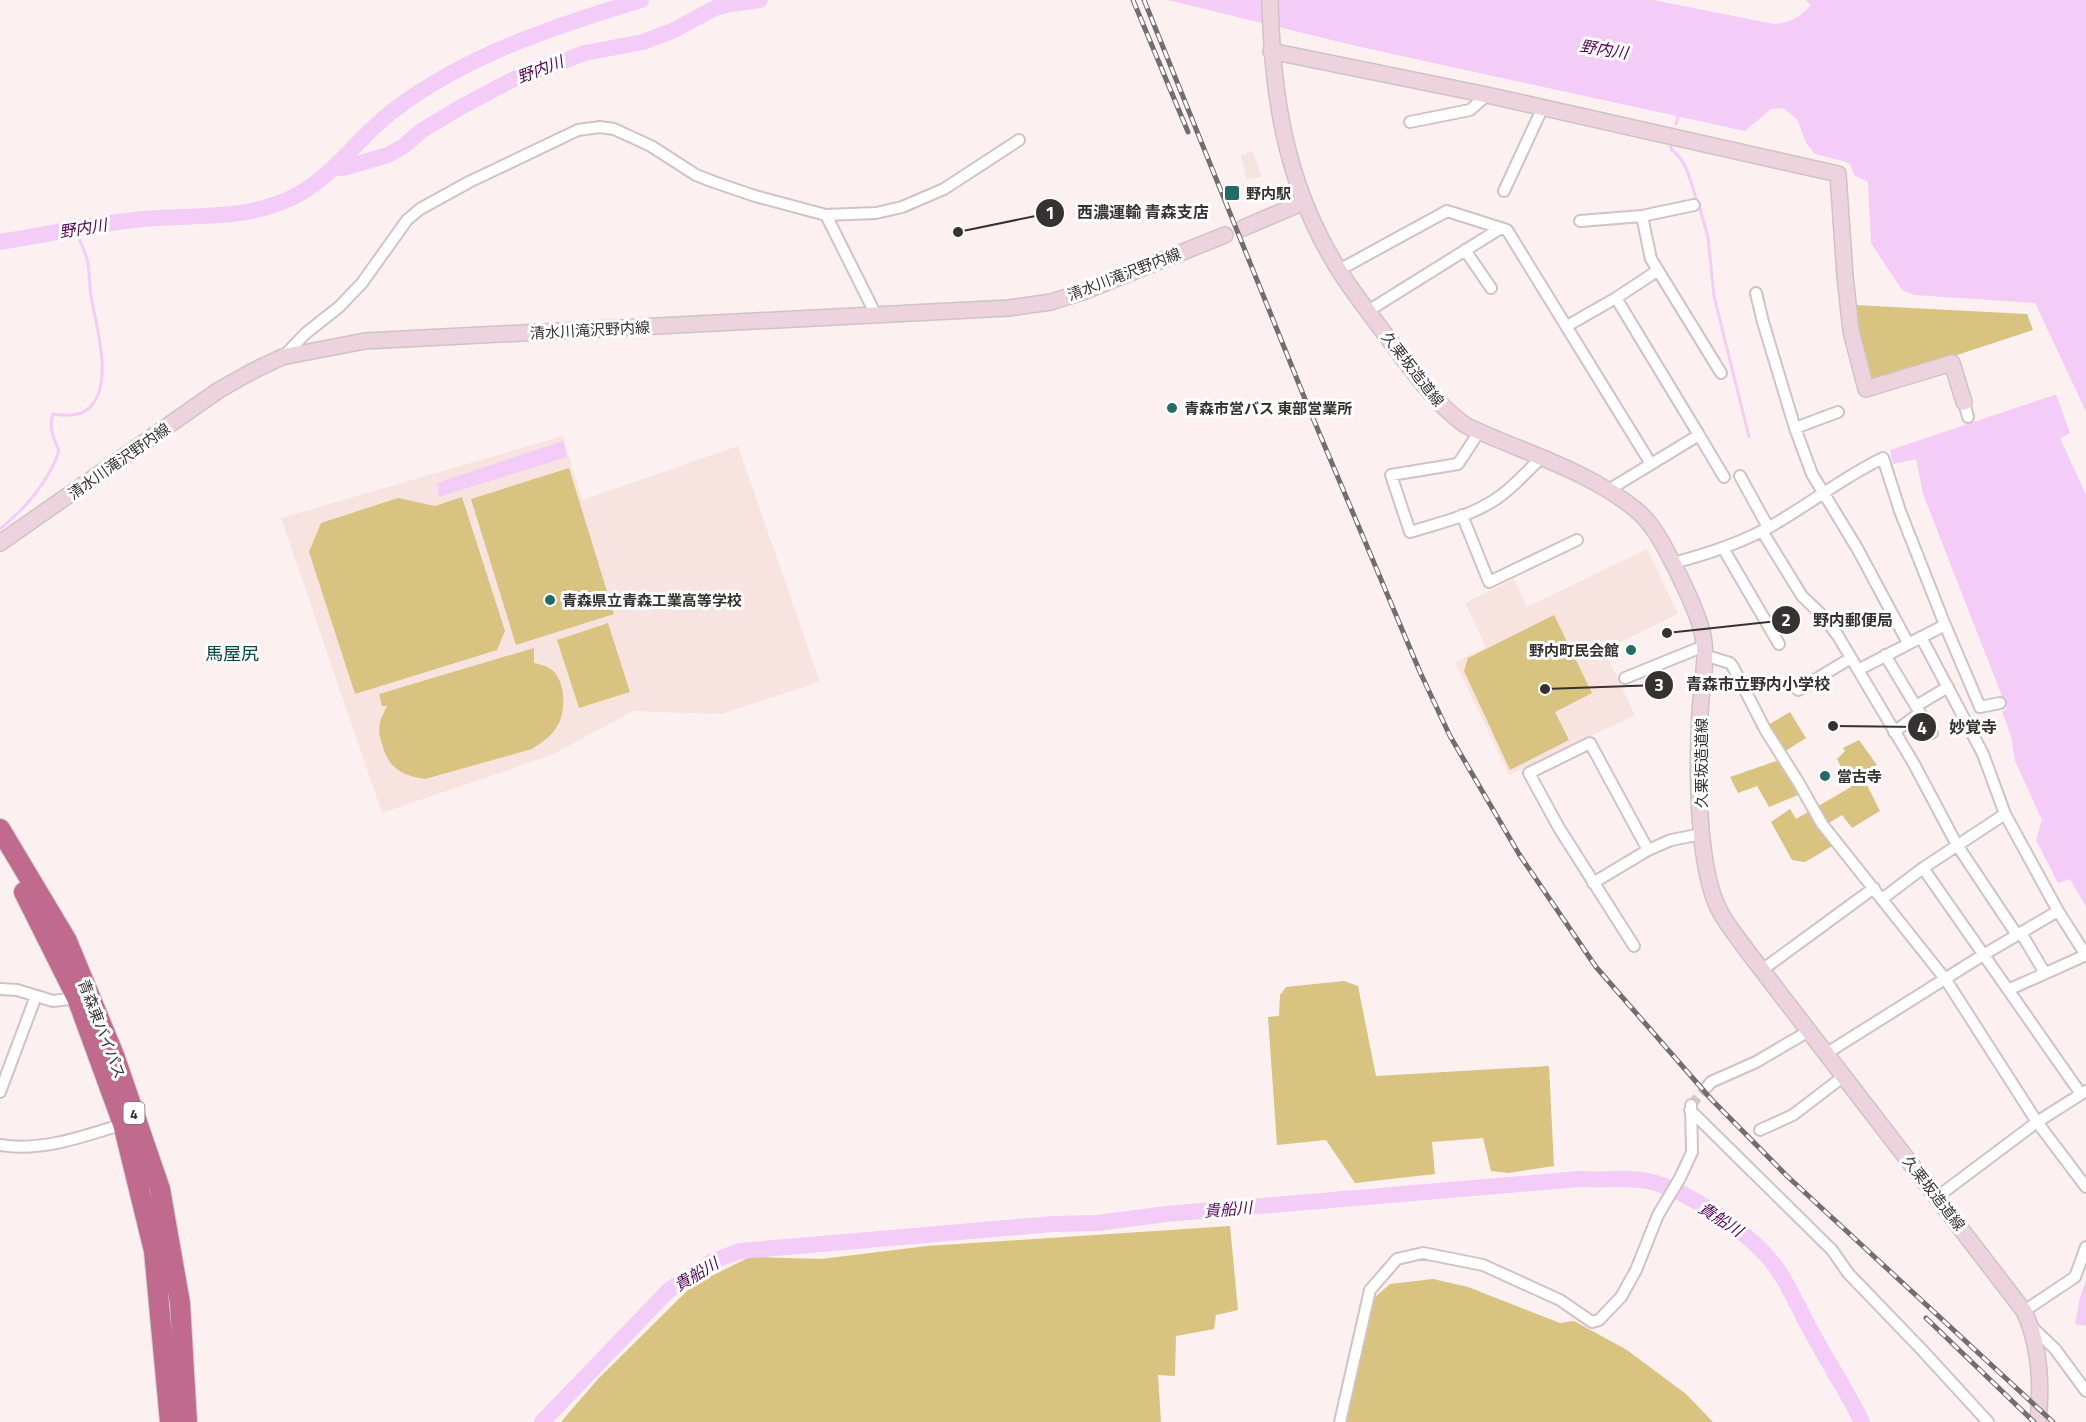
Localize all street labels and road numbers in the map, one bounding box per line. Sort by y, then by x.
street label: 清水川滝沢野内線 [1064,242,1184,306]
street label: 清水川滝沢野内線 [529,315,651,345]
street label: 久栗坂造道線 [1376,326,1450,412]
street label: 清水川滝沢野内線 [63,417,175,505]
street label: 久栗坂造道線 [1690,718,1713,808]
street label: 青森東バイパス [73,976,131,1082]
road number: 4 [124,1102,144,1124]
street label: 久栗坂造道線 [1897,1150,1971,1236]

